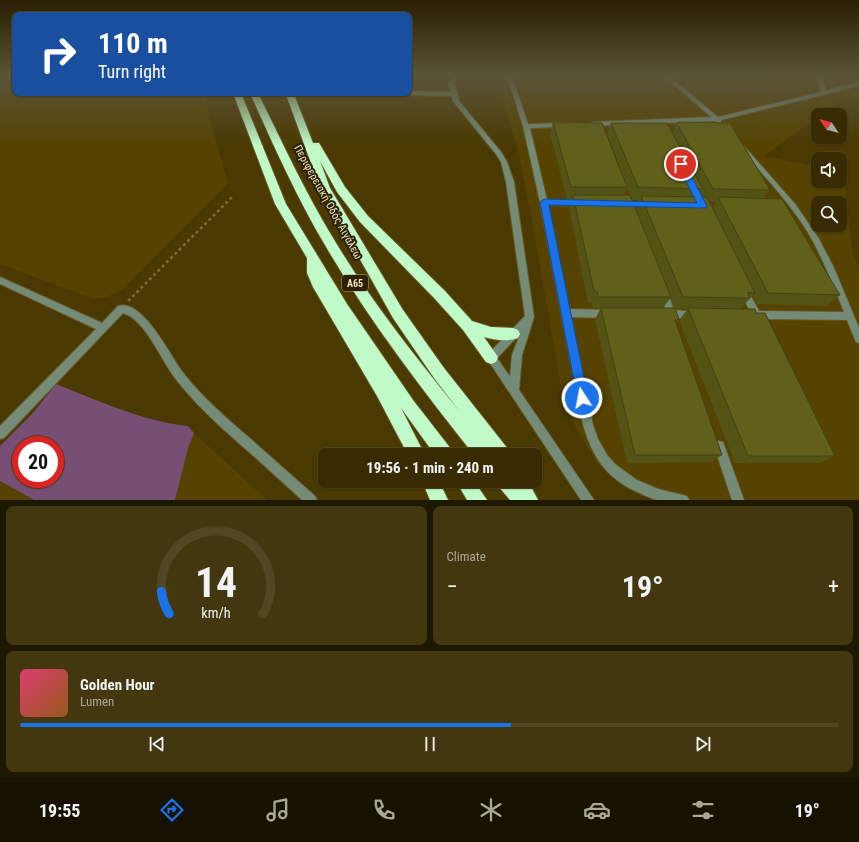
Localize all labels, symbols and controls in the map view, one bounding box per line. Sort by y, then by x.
text: 110 m [98,27,168,60]
icon: right [32,28,84,80]
text: Turn right [98,61,166,82]
north arrow [811,108,847,144]
map controls [811,108,847,232]
street label: Περιφερειακή Οδός Αιγάλεω [291,143,365,262]
pin [664,147,698,181]
button: sound [811,152,847,188]
icon: arrive [670,153,692,175]
button: search [811,196,847,232]
road number: Α65 [342,275,368,291]
position arrow [561,377,603,419]
speed limit sign: 20 [12,436,64,488]
text: 19:56 · 1 min · 240 m [366,459,494,477]
text: Climate [447,549,486,564]
text: 14 [195,557,237,606]
text: 19° [622,569,664,604]
text: − [447,574,458,599]
text: + [828,574,839,599]
text: km/h [202,604,231,620]
text: Golden Hour [80,676,155,694]
text: Lumen [80,694,114,709]
icon: previous [146,733,168,755]
icon: pause [419,733,441,755]
icon: next [692,733,714,755]
icon: directions [158,796,186,824]
icon: music [264,796,292,824]
icon: phone [370,796,398,824]
icon: climate [477,796,505,824]
icon: car [583,796,611,824]
icon: filters [689,796,717,824]
text: 19:55 [39,800,80,821]
text: 19° [795,800,820,821]

